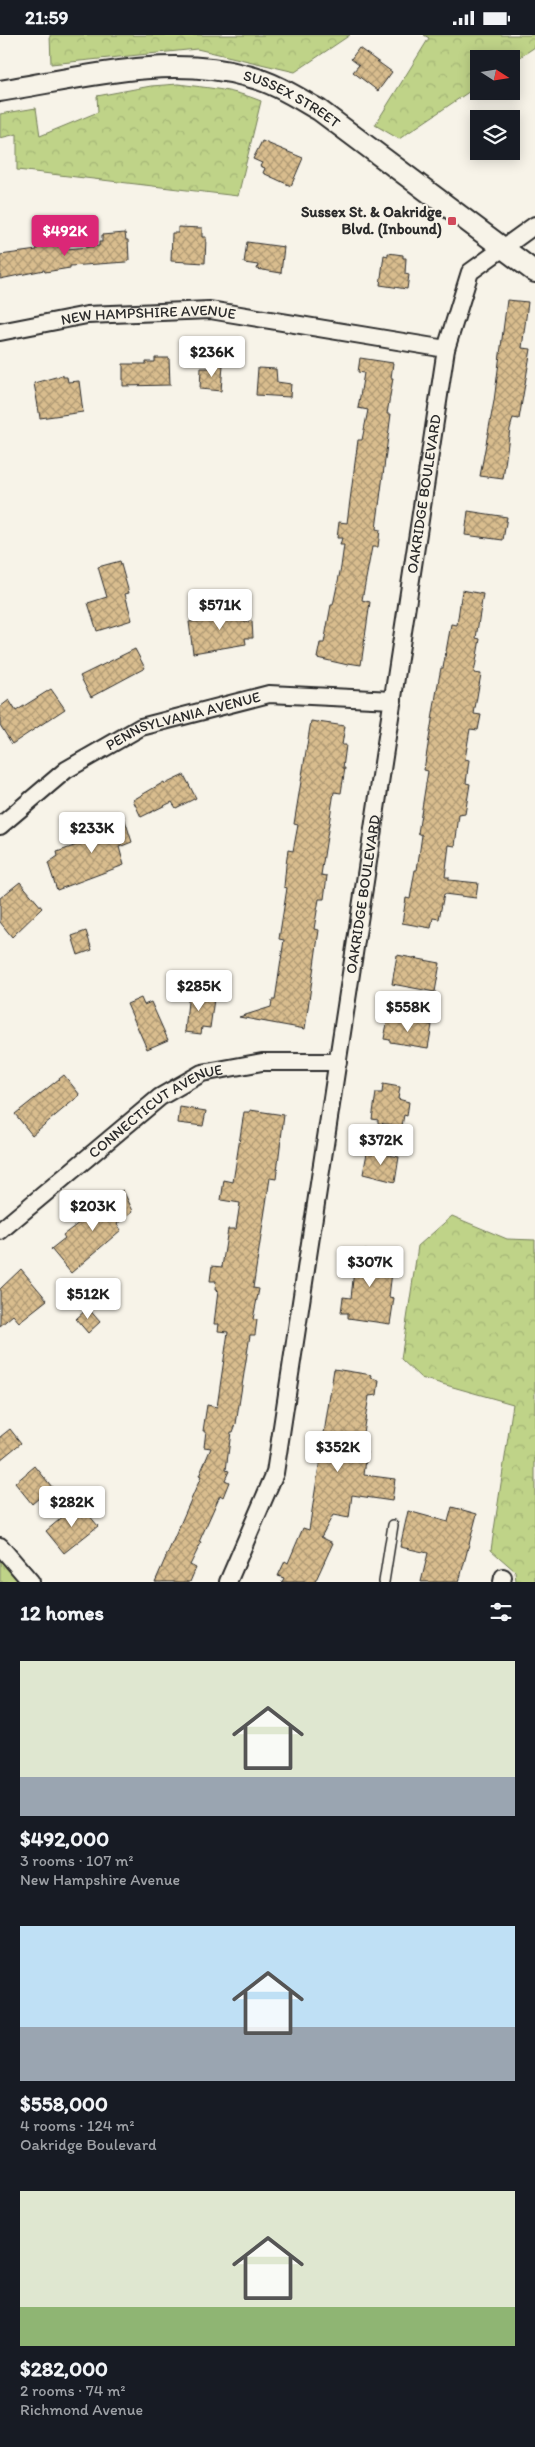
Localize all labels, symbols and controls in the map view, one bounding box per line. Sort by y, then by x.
text: 21:59 [25,6,68,29]
north arrow [470,50,520,100]
map controls [470,50,520,160]
street label: SUSSEX STREET [242,66,344,132]
button: layers [470,110,520,160]
place label: Sussex St. & Oakridge Blvd. (Inbound) [301,203,442,239]
pin: $492K [30,215,100,257]
marker: Sussex St. & Oakridge Blvd. (Inbound) [446,215,458,227]
text: $492K [43,221,87,240]
street label: NEW HAMPSHIRE AVENUE [59,301,237,329]
pin: $236K [177,335,247,378]
text: $236K [190,342,234,361]
street label: OAKRIDGE BOULEVARD [403,413,445,575]
pin: $571K [185,589,255,631]
text: $571K [199,595,241,614]
street label: PENNSYLVANIA AVENUE [103,688,262,754]
pin: $233K [57,811,127,854]
street label: OAKRIDGE BOULEVARD [342,813,384,975]
text: $233K [70,818,114,837]
pin: $285K [164,969,234,1012]
text: $285K [177,976,221,995]
pin: $558K [373,991,443,1033]
text: $558K [386,997,430,1016]
street label: CONNECTICUT AVENUE [85,1060,224,1162]
pin: $372K [346,1123,416,1166]
text: $372K [359,1130,403,1149]
pin: $203K [58,1189,128,1232]
text: $203K [70,1196,116,1215]
pin: $307K [335,1245,405,1288]
text: $307K [348,1252,392,1271]
pin: $512K [53,1277,123,1320]
text: $512K [67,1284,109,1303]
pin: $352K [303,1431,373,1473]
text: $352K [316,1437,360,1456]
pin: $282K [37,1485,107,1528]
text: $282K [50,1492,94,1511]
icon: filters [487,1598,515,1626]
text: 12 homes [20,1600,104,1625]
icon: home [223,1693,313,1783]
text: $492,000 [20,1826,109,1851]
text: 3 rooms · 107 m² [20,1851,133,1870]
text: New Hampshire Avenue [20,1870,180,1889]
icon: home [223,1958,313,2048]
text: $558,000 [20,2091,108,2116]
text: 4 rooms · 124 m² [20,2116,135,2135]
text: Oakridge Boulevard [20,2135,157,2154]
icon: home [223,2223,313,2313]
text: $282,000 [20,2356,108,2381]
text: 2 rooms · 74 m² [20,2381,125,2400]
text: Richmond Avenue [20,2400,143,2419]

